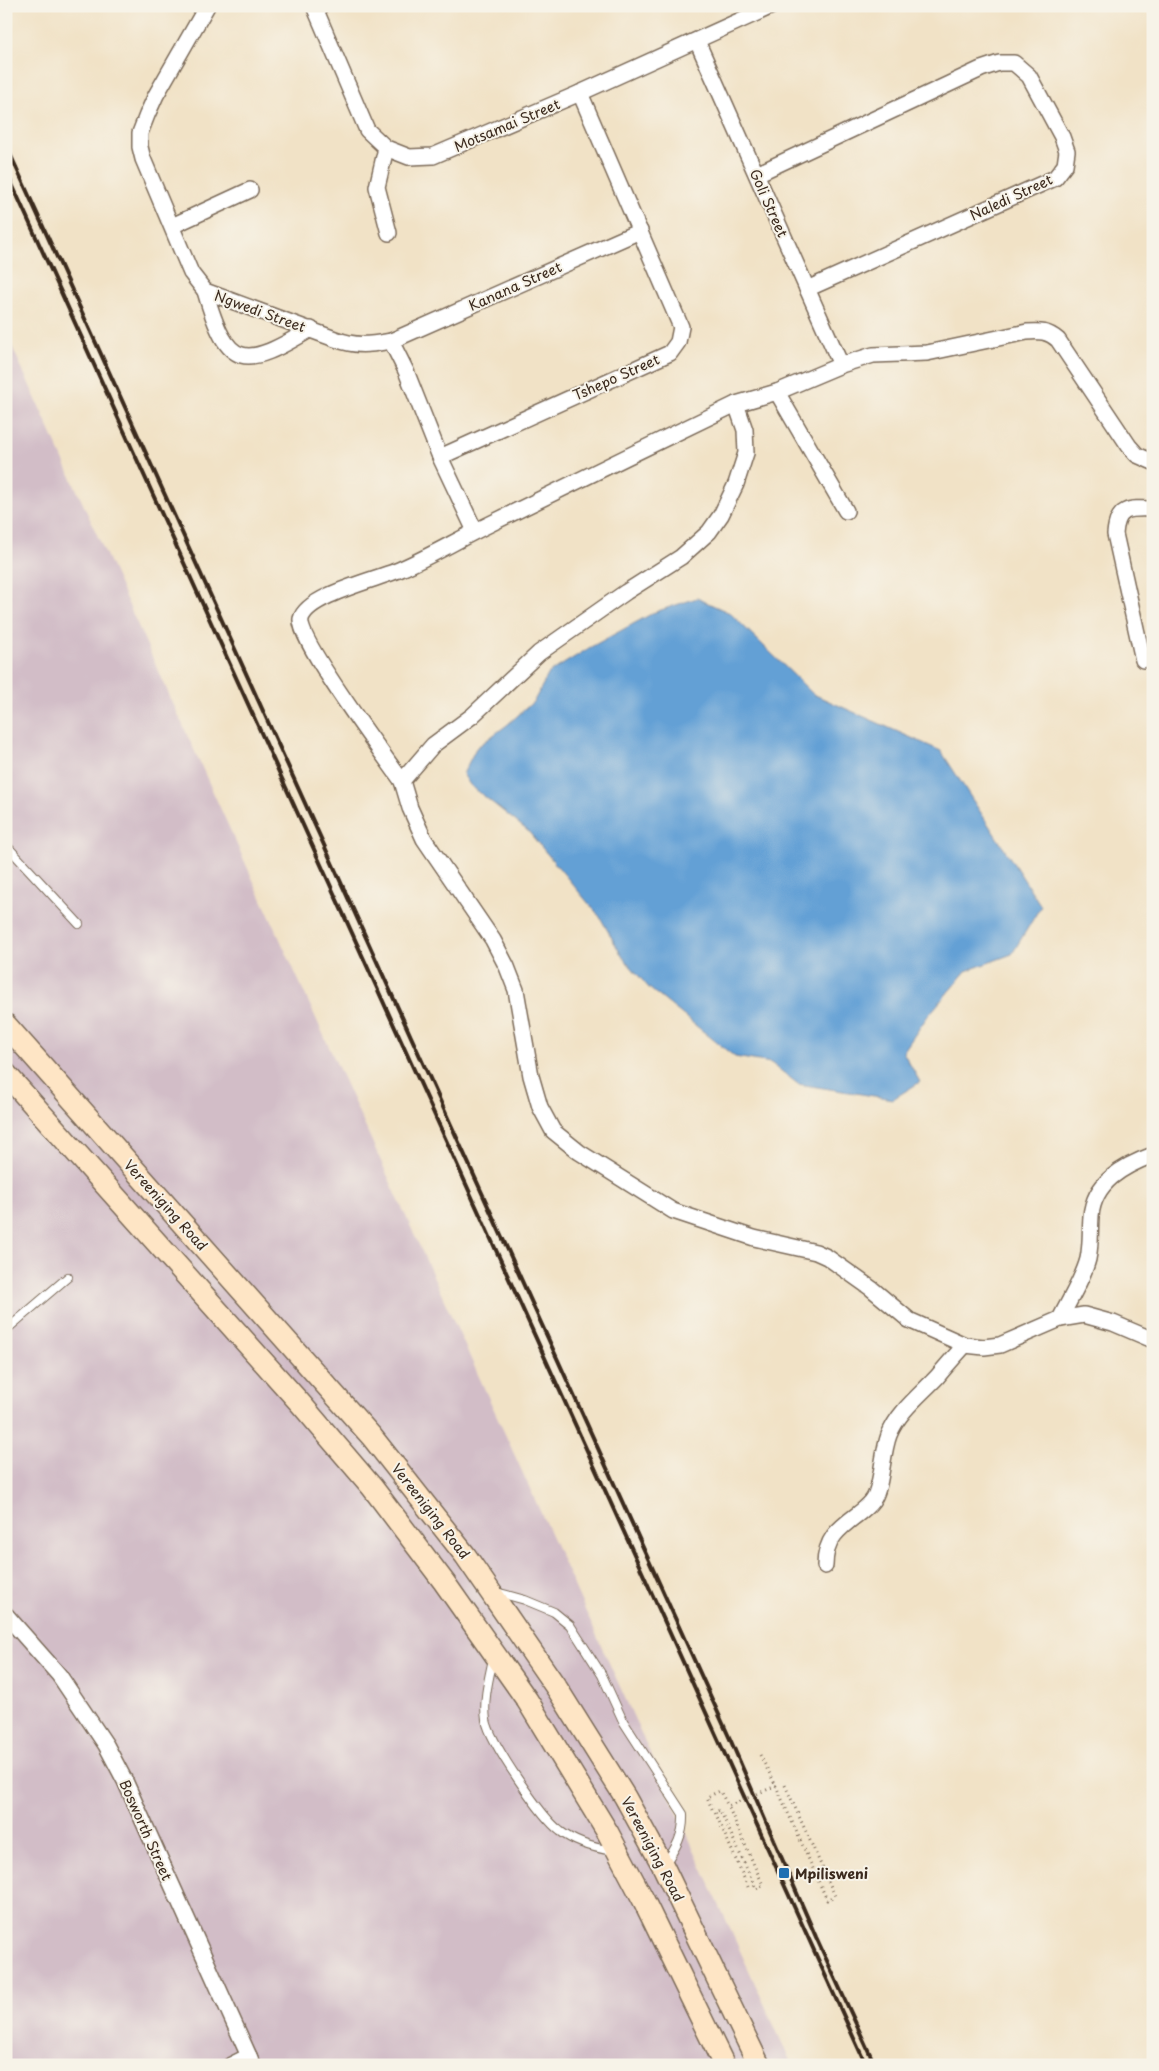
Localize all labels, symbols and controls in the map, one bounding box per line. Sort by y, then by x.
street label: Motsamai Street [451,93,564,157]
street label: Goli Street [745,165,794,241]
street label: Naledi Street [966,169,1056,225]
street label: Kanana Street [465,256,565,316]
street label: Ngwedi Street [211,285,309,337]
street label: Tshepo Street [569,348,663,406]
street label: Vereeniging Road [119,1155,213,1255]
street label: Vereeniging Road [387,1459,475,1563]
street label: Bosworth Street [114,1776,178,1884]
street label: Vereeniging Road [616,1793,690,1905]
place label: Mpilisweni [795,1863,868,1884]
marker: Mpilisweni [777,1866,791,1880]

